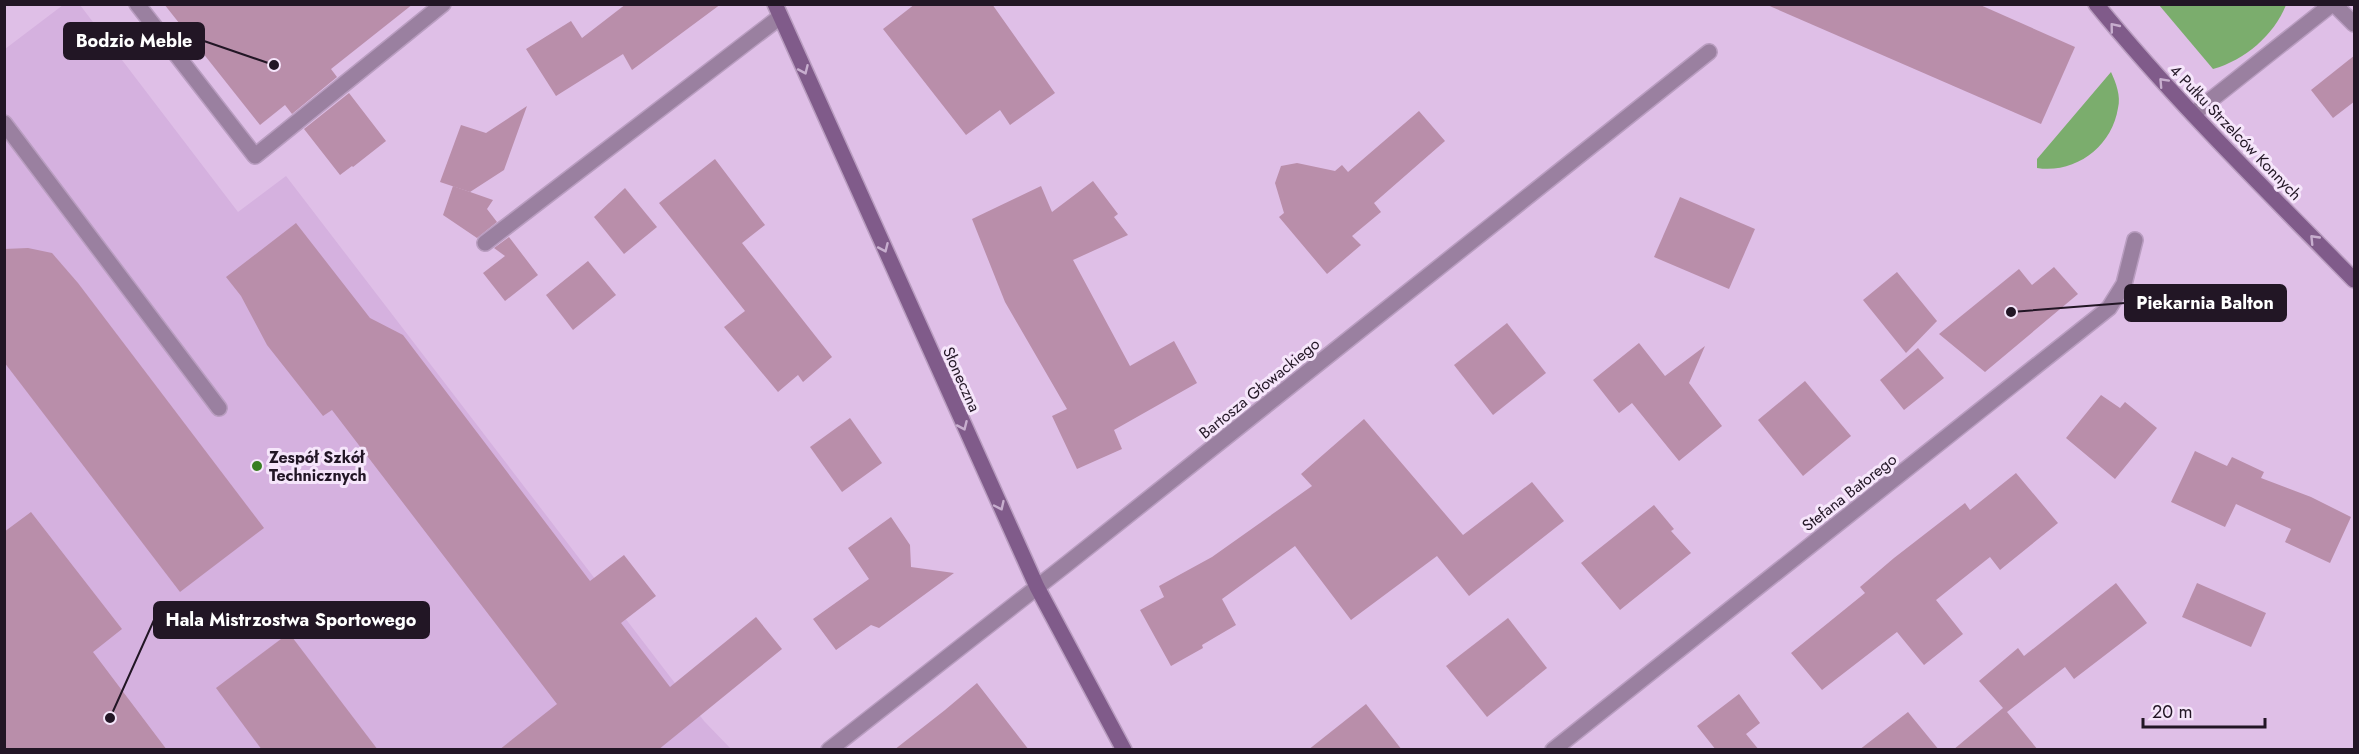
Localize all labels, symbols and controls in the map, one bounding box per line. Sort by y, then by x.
callout: Bodzio Meble [64,23,204,59]
one-way arrow [2111,23,2122,34]
text: Bodzio Meble [76,28,192,54]
street label: 4 Pułku Strzelców Konnych [2164,59,2307,205]
one-way arrow [796,64,808,75]
one-way arrow [2159,78,2170,89]
one-way arrow [2310,235,2321,246]
one-way arrow [876,242,888,253]
callout: Piekarnia Balton [2125,285,2286,321]
text: Piekarnia Balton [2136,290,2274,316]
street label: Bartosza Głowackiego [1194,332,1325,444]
street label: Słoneczna [937,343,986,415]
one-way arrow [956,420,968,431]
place label: Zespół Szkół Technicznych [269,446,367,487]
street label: Stefana Batorego [1797,448,1902,537]
marker: Zespół Szkół Technicznych [250,459,264,473]
one-way arrow [992,500,1004,511]
callout: Hala Mistrzostwa Sportowego [154,602,429,638]
text: Hala Mistrzostwa Sportowego [166,607,417,633]
scale bar [2143,691,2264,729]
text: 20 m [2152,699,2192,725]

